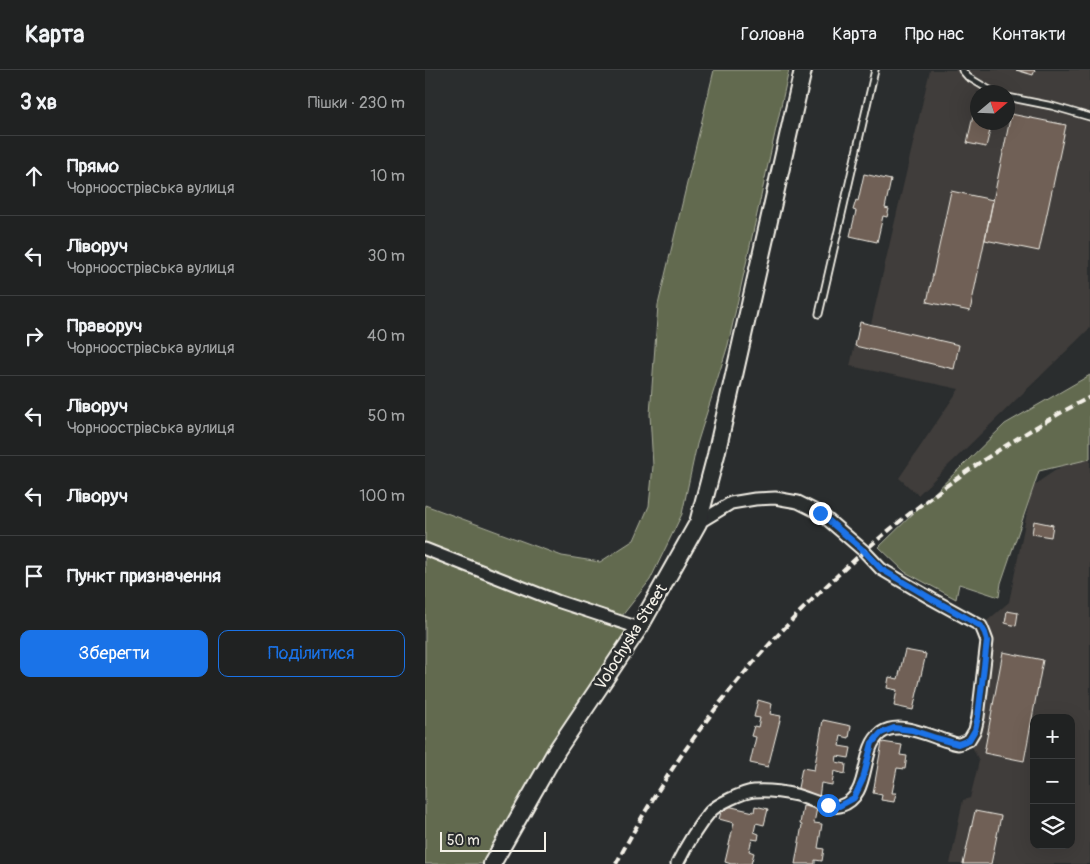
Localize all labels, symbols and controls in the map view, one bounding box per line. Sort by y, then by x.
text: Карта [25,20,84,49]
text: Головна [741,23,804,46]
text: Карта [832,23,877,46]
text: Про нас [905,23,964,46]
text: Контакти [992,23,1065,46]
north arrow [970,85,1015,130]
text: 3 хв [20,89,57,116]
text: Пішки · 230 m [308,93,405,113]
text: Прямо [67,154,119,178]
icon: ahead [20,162,48,190]
text: 10 m [370,166,405,186]
text: Чорноострівська вулиця [67,178,234,198]
text: Ліворуч [67,234,128,258]
icon: left [20,242,48,270]
text: 30 m [367,246,405,266]
text: Чорноострівська вулиця [67,258,234,278]
text: Праворуч [67,314,142,338]
icon: right [20,322,48,350]
text: 40 m [367,326,405,346]
text: Чорноострівська вулиця [67,338,234,358]
text: Ліворуч [67,394,128,418]
icon: left [20,402,48,430]
text: 50 m [368,406,405,426]
text: Чорноострівська вулиця [67,418,234,438]
icon: left [20,482,48,510]
text: Ліворуч [67,484,128,508]
text: 100 m [359,486,405,506]
route end [809,502,832,525]
icon: arrive [20,562,48,590]
text: Пункт призначення [67,564,221,588]
street label: Volochyska Street [590,580,672,694]
button: Зберегти [20,630,208,677]
button: Поділитися [218,630,405,677]
map controls [1030,714,1075,849]
button: + [1030,714,1075,759]
button: − [1030,759,1075,804]
route start [817,794,840,817]
button: layers [1030,804,1075,849]
scale bar [440,829,546,852]
text: 50 m [447,832,480,849]

